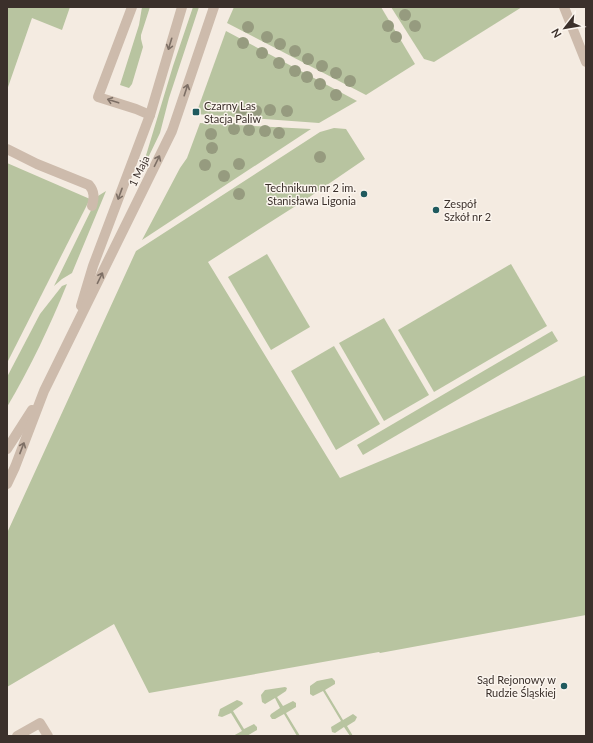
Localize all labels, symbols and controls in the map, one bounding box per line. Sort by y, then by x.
north arrow [545,8,585,48]
text: N [548,26,564,40]
one-way arrow [166,37,173,50]
one-way arrow [183,83,190,96]
one-way arrow [107,97,120,104]
place label: Czarny Las Stacja Paliw [204,99,261,125]
marker: Czarny Las Stacja Paliw [191,107,201,117]
street label: 1 Maja [126,153,152,188]
one-way arrow [154,156,161,168]
place label: Technikum nr 2 im. Stanisława Ligonia [265,181,356,207]
one-way arrow [115,187,123,199]
marker: Technikum nr 2 im. Stanisława Ligonia [359,189,369,199]
place label: Zespół Szkół nr 2 [444,197,491,223]
marker: Zespół Szkół nr 2 [431,205,441,215]
one-way arrow [97,272,104,284]
one-way arrow [19,442,27,454]
place label: Sąd Rejonowy w Rudzie Śląskiej [477,673,556,699]
marker: Sąd Rejonowy w Rudzie Śląskiej [559,681,569,691]

